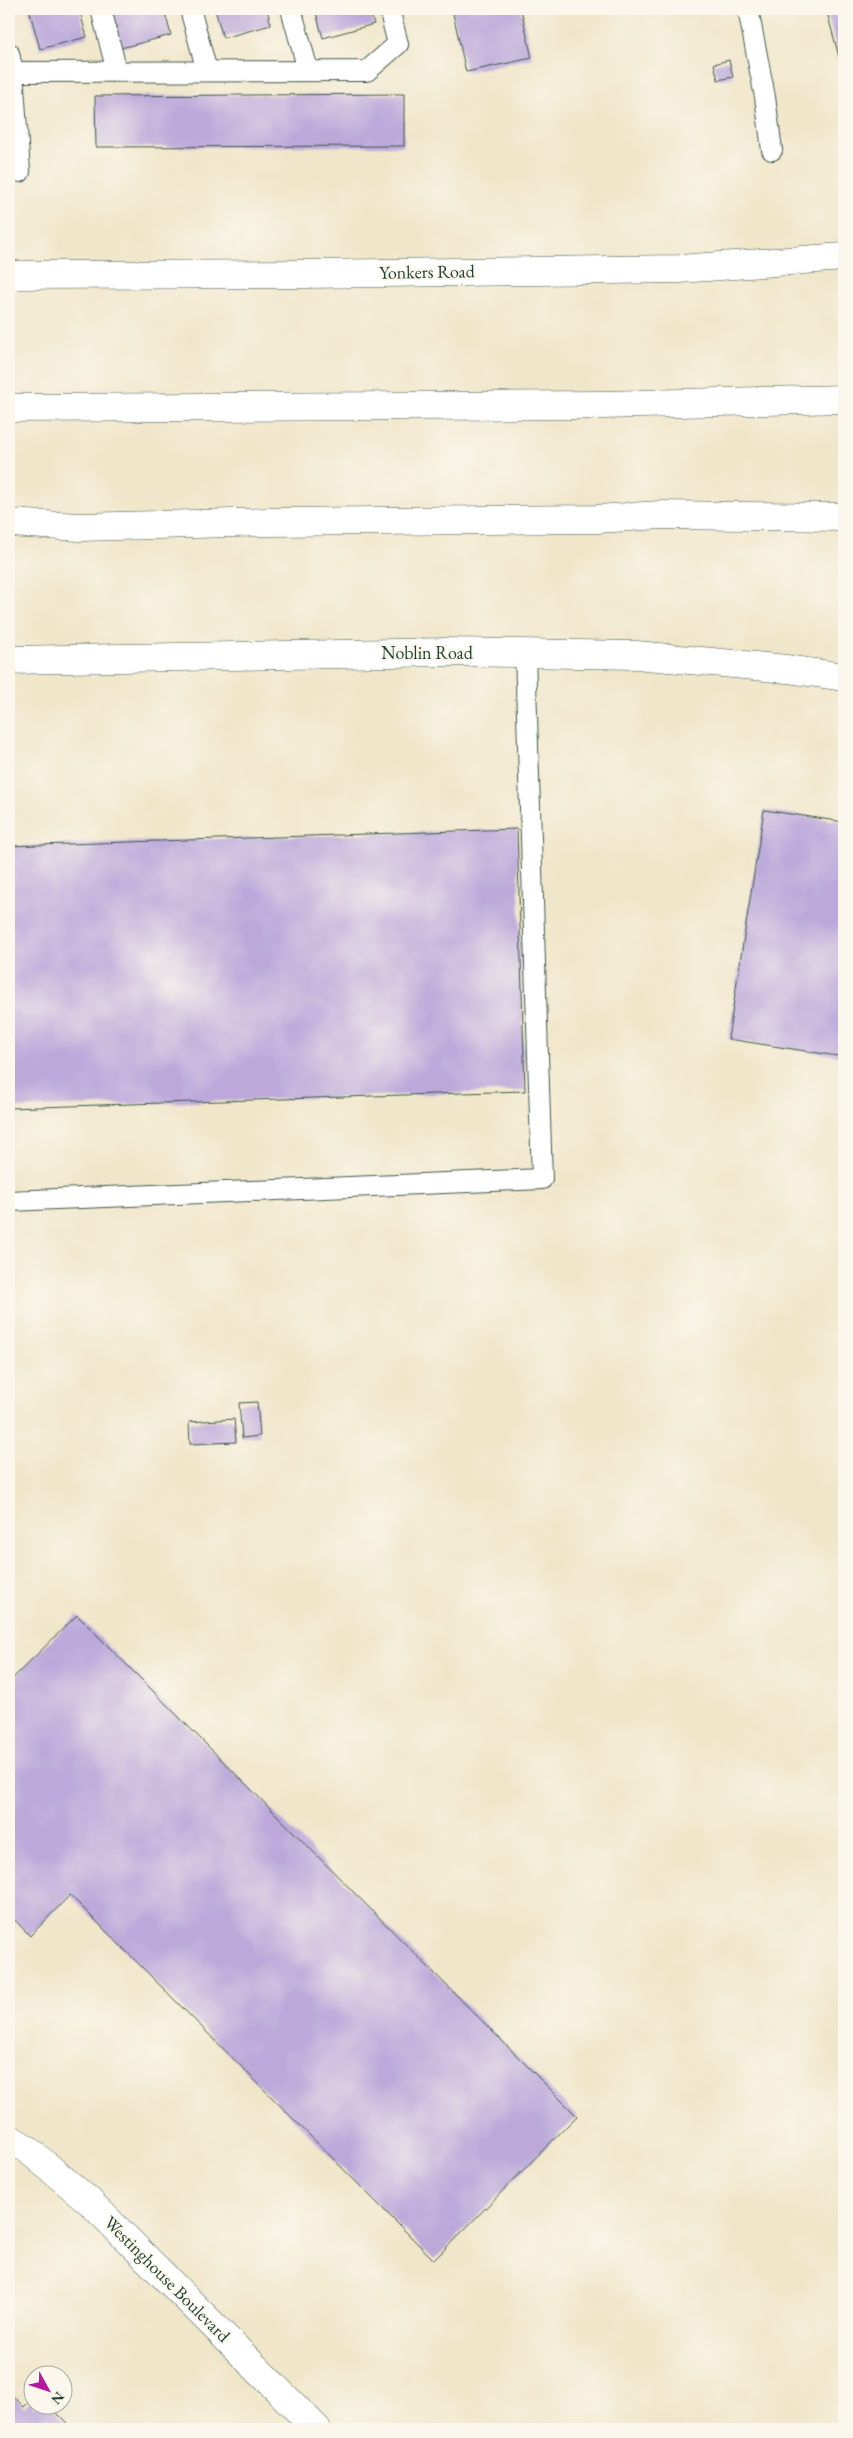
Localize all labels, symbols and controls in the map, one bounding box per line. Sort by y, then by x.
street label: Yonkers Road [379,259,476,284]
street label: Noblin Road [381,641,474,664]
street label: Westinghouse Boulevard [99,2211,236,2347]
north arrow [22,2366,72,2416]
text: N [47,2388,68,2409]

